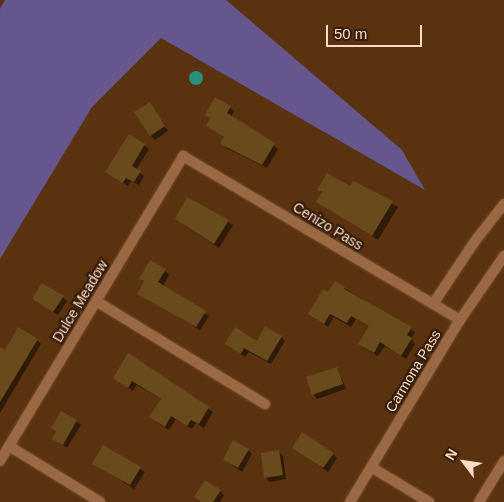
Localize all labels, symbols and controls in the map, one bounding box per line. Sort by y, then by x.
scale bar [329,15,425,47]
text: 50 m [334,25,367,42]
street label: Cenizo Pass [290,199,366,253]
street label: Dulce Meadow [49,257,111,345]
street label: Carmona Pass [382,327,444,415]
north arrow [439,437,489,487]
text: N [442,446,461,463]

